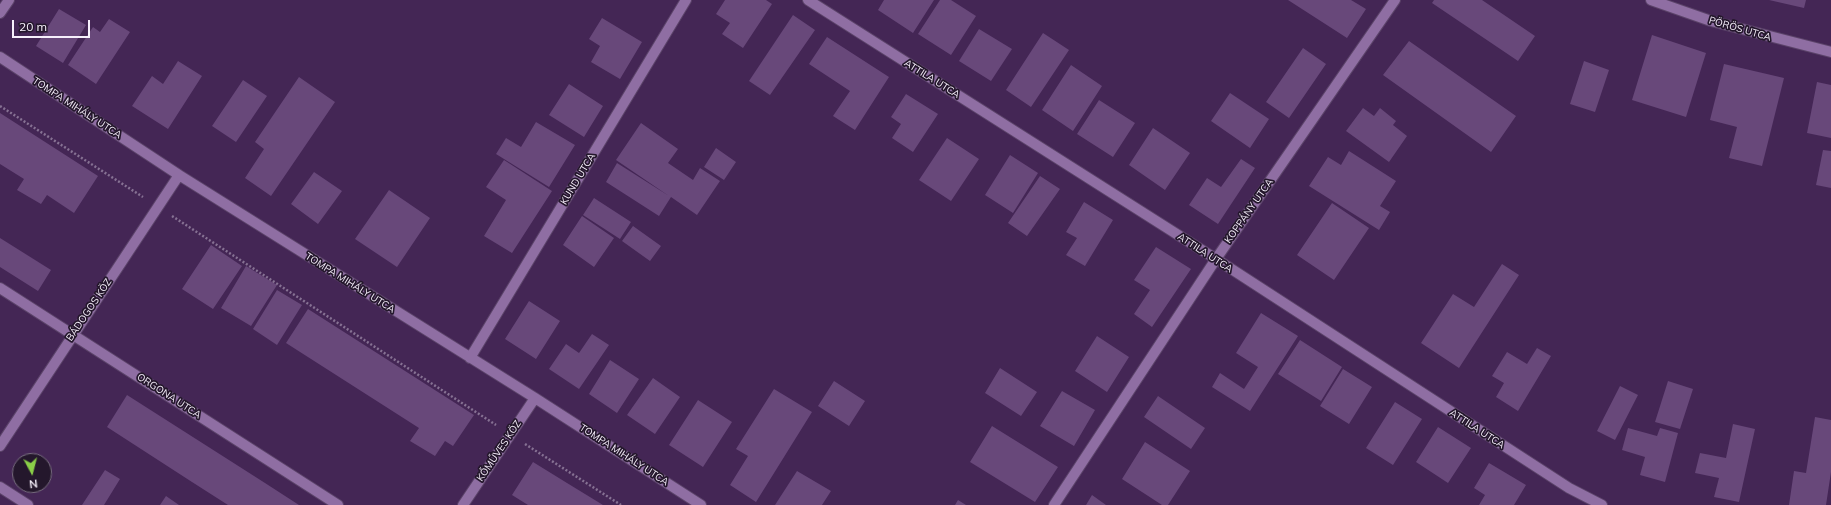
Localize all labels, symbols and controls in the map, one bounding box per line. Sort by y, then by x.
scale bar [14,12,92,38]
street label: PÖRÖS UTCA [1707,14,1773,44]
text: 20 m [19,19,47,34]
street label: ATTILA UTCA [902,57,962,101]
street label: TOMPA MIHÁLY UTCA [30,75,124,141]
street label: KUND UTCA [558,151,598,207]
street label: KOPPÁNY UTCA [1222,176,1276,246]
street label: ATTILA UTCA [1175,231,1235,275]
street label: TOMPA MIHÁLY UTCA [303,250,397,316]
street label: BÁDOGOS KÖZ [64,277,114,343]
street label: ORGONA UTCA [135,371,203,421]
street label: ATTILA UTCA [1447,407,1507,451]
street label: KŐMŰVES KÖZ [474,418,524,484]
street label: TOMPA MIHÁLY UTCA [577,422,671,488]
north arrow [12,453,52,493]
text: N [28,476,38,491]

